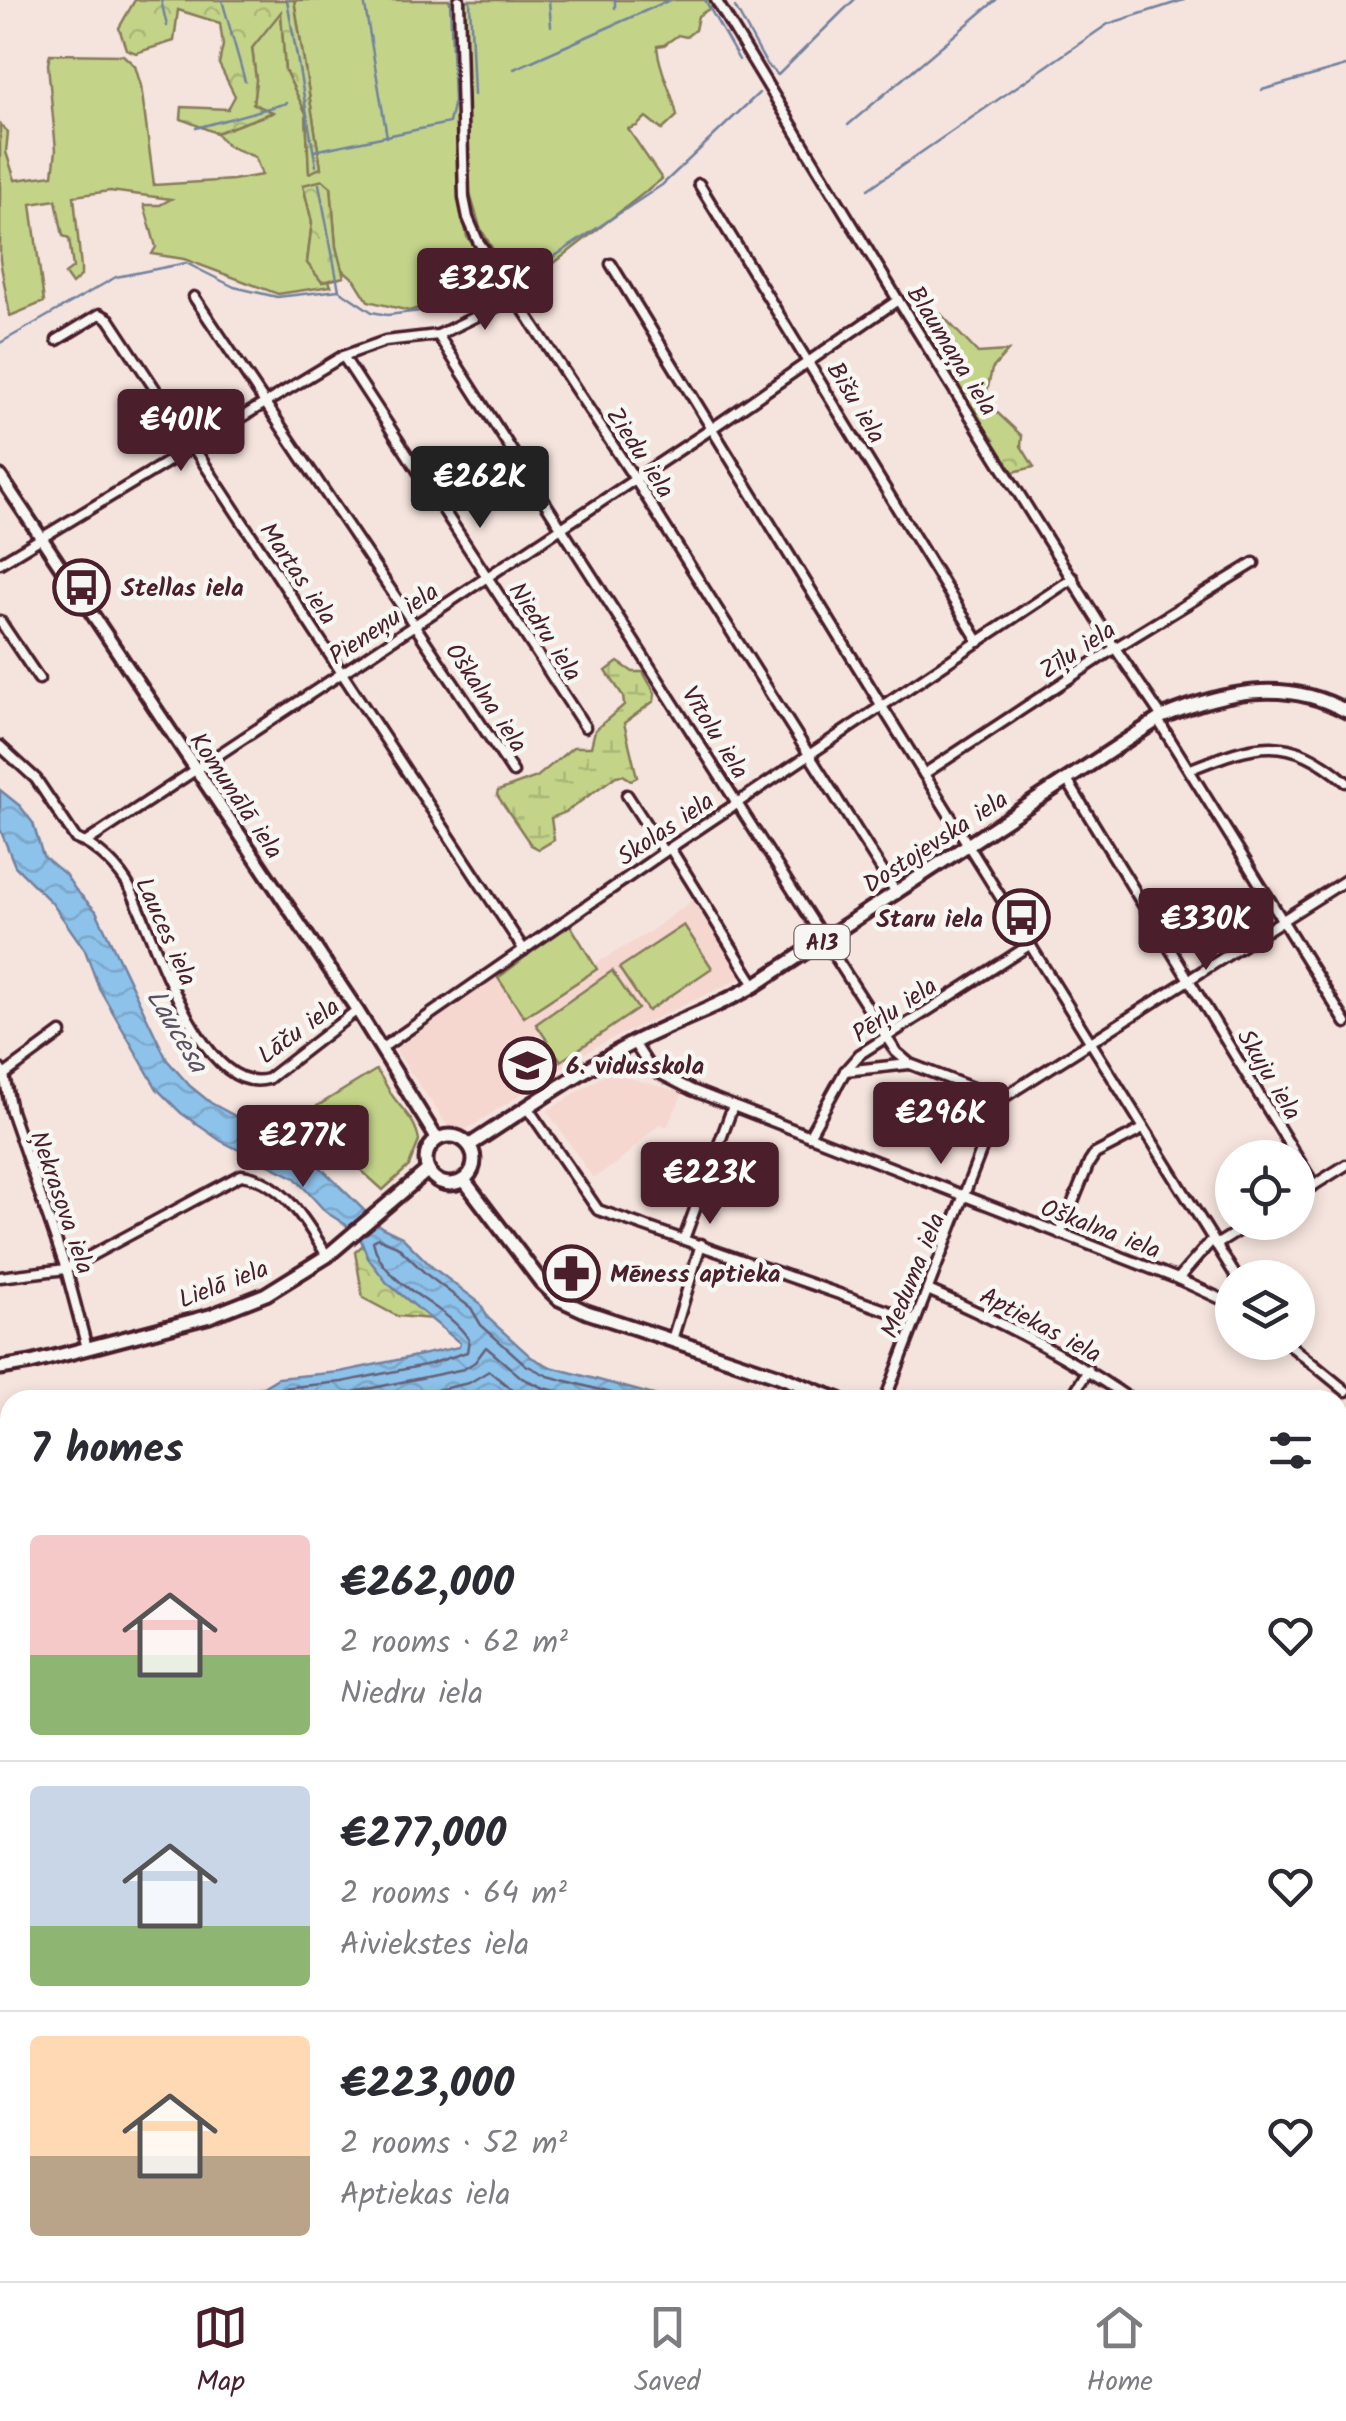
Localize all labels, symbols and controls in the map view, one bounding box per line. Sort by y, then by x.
pin: €325K [415,248,555,333]
text: €325K [439,255,531,306]
street label: Blaumaņa iela [895,278,1007,424]
street label: Bišu iela [815,354,896,452]
pin: €401K [111,389,251,474]
text: €401K [139,396,223,447]
street label: Ziedu iela [595,399,684,507]
pin: €262K [410,446,550,531]
text: €262K [433,453,527,504]
street label: Martas iela [248,514,347,634]
bus stop icon: Stellas iela [52,557,112,617]
place label: Stellas iela [121,569,244,609]
street label: Pieneņu iela [321,573,447,676]
street label: Niedru iela [497,574,592,690]
street label: Zīļu iela [1032,611,1124,690]
street label: Oškalna iela [434,635,537,761]
street label: Vītolu iela [670,679,759,788]
street label: Komunālā iela [178,724,293,868]
street label: Dostojevska iela [855,781,1017,905]
street label: Skolas iela [609,782,723,877]
street label: Lauces iela [123,871,207,993]
bus stop icon: Staru iela [992,888,1052,948]
pin: €330K [1136,888,1276,973]
text: €330K [1161,895,1251,946]
place label: Staru iela [876,900,983,940]
road number: A13 [794,925,850,959]
street label: Pērļu iela [844,967,946,1054]
water label: Laucesa [133,980,220,1084]
street label: Lāču iela [250,988,349,1075]
street label: Skuju iela [1225,1022,1311,1128]
school or university icon: 6. vidusskola [497,1035,557,1095]
place label: 6. vidusskola [566,1047,704,1087]
pin: €296K [871,1082,1011,1167]
text: €296K [895,1089,987,1140]
pin: €277K [233,1105,373,1190]
text: €277K [259,1112,347,1163]
street label: Ņekrasova iela [18,1126,104,1280]
map controls [1215,1140,1315,1360]
button: locate [1215,1140,1315,1240]
pin: €223K [640,1142,780,1227]
text: €223K [663,1149,757,1200]
street label: Oškalna iela [1034,1189,1166,1271]
street label: Meduma iela [871,1207,957,1345]
pharmacy icon: Mēness aptieka [541,1243,601,1303]
street label: Lielā iela [173,1249,275,1320]
place label: Mēness aptieka [610,1255,781,1295]
button: layers [1215,1260,1315,1360]
street label: Aptiekas iela [972,1277,1108,1375]
text: 7 homes [30,1417,183,1484]
icon: filters [1263,1423,1318,1478]
text: €262,000 [340,1551,514,1618]
icon: home [110,1575,230,1695]
icon: heart [1263,1608,1318,1663]
text: 2 rooms · 62 m² [340,1618,568,1669]
text: Niedru iela [340,1669,483,1720]
text: €277,000 [340,1802,506,1869]
icon: home [110,1826,230,1946]
icon: heart [1263,1859,1318,1914]
text: 2 rooms · 64 m² [340,1869,567,1920]
text: Aiviekstes iela [340,1920,529,1971]
text: €223,000 [340,2052,514,2119]
icon: home [110,2076,230,2196]
icon: heart [1263,2109,1318,2164]
text: 2 rooms · 52 m² [340,2119,567,2170]
text: Aptiekas iela [340,2170,511,2221]
tab: Map [193,2300,248,2405]
tab: Saved [634,2300,701,2405]
tab: Home [1087,2300,1153,2405]

